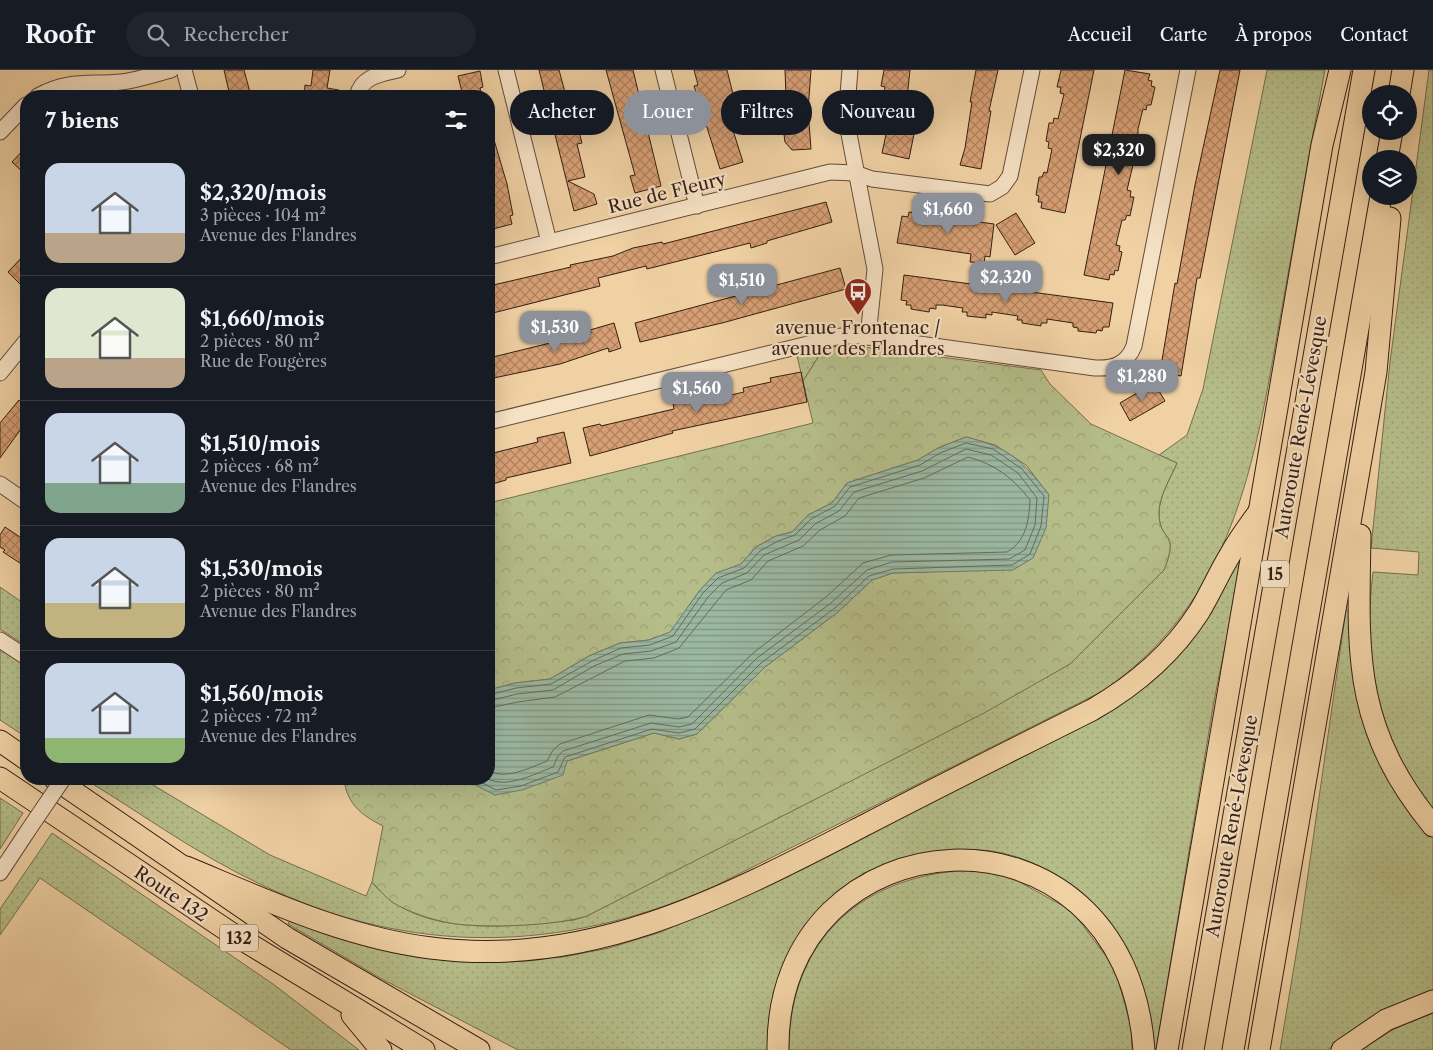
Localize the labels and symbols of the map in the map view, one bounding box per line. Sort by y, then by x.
pin: $2,320 [1078,134,1160,176]
street label: Rue de Fleury [606,167,729,218]
pin: $1,660 [907,192,989,235]
pin: $2,320 [965,260,1047,303]
pin: $1,510 [701,264,783,306]
bus stop icon: avenue Frontenac / avenue des Flandres [843,277,873,316]
pin: $1,530 [514,310,596,353]
street label: Autoroute René-Lévesque [1270,314,1331,541]
place label: avenue Frontenac / avenue des Flandres [771,317,945,360]
pin: $1,280 [1101,360,1183,402]
pin: $1,560 [656,372,738,414]
road number: 15 [1261,560,1289,588]
street label: Autoroute René-Lévesque [1201,713,1262,940]
street label: Route 132 [130,861,212,927]
road number: 132 [220,924,258,951]

